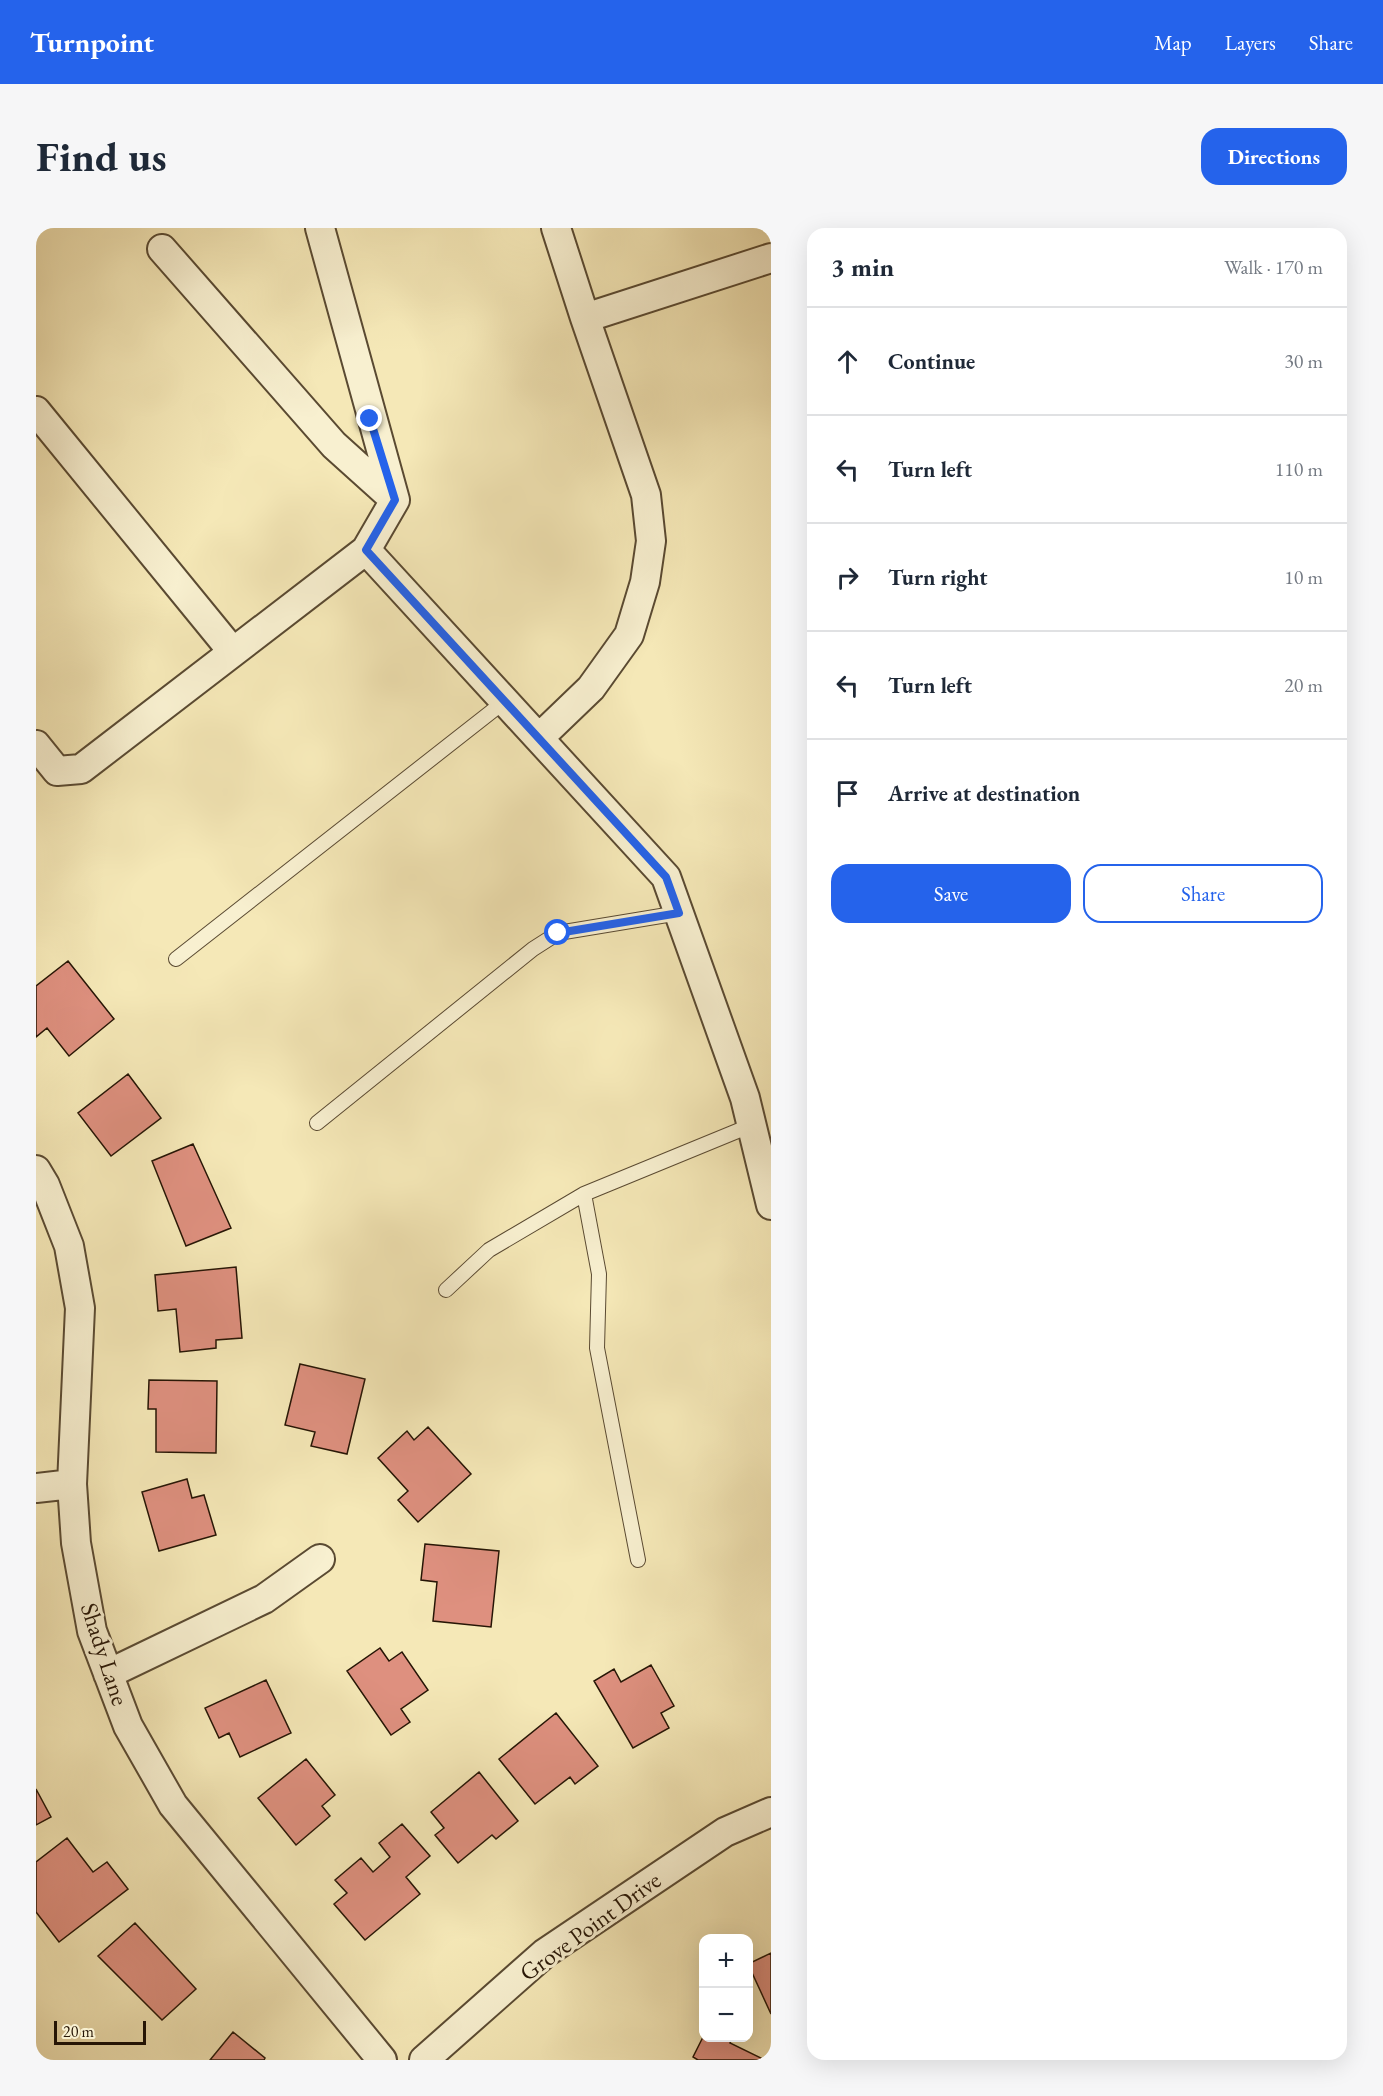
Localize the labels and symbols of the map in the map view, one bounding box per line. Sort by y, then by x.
route end [356,405,382,431]
route start [544,919,570,945]
street label: Shady Lane [74,1599,136,1709]
street label: Grove Point Drive [513,1864,667,1988]
scale bar [54,2018,146,2046]

